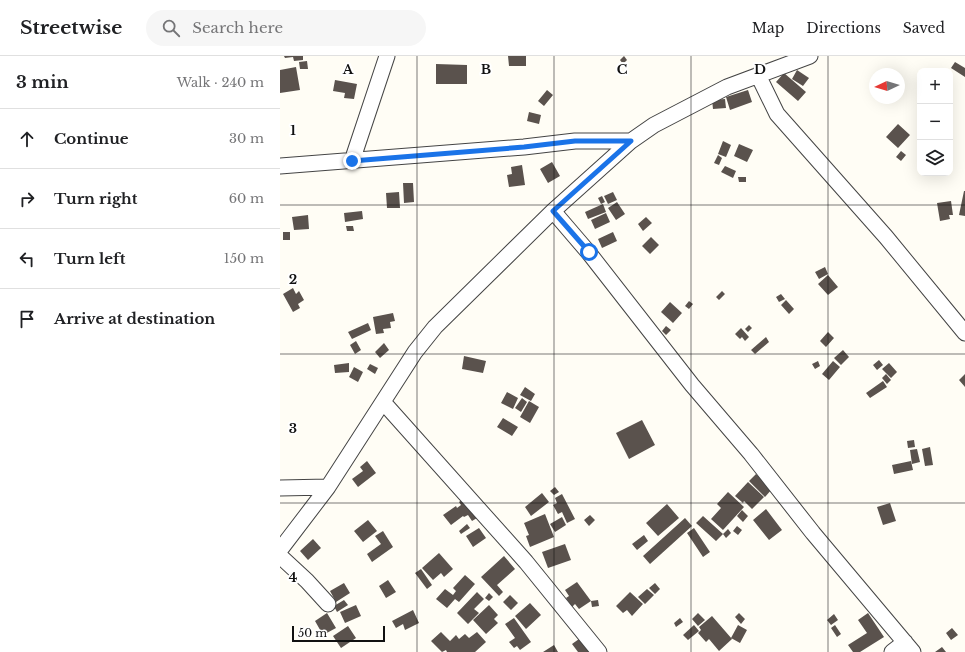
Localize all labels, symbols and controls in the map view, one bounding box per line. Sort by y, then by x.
search box [146,10,426,46]
text: Streetwise [20,16,122,39]
icon: search [160,17,182,39]
text: Search here [192,18,283,37]
text: Map [752,19,784,37]
text: Directions [806,19,881,37]
text: Saved [903,19,945,37]
text: A [342,61,354,78]
text: B [481,61,491,78]
text: C [617,61,628,78]
text: D [754,61,766,78]
north arrow [869,68,905,104]
map controls [917,68,953,176]
button: + [917,68,953,104]
text: 3 min [16,72,69,93]
text: Walk · 240 m [177,74,264,91]
button: − [917,104,953,140]
text: 1 [290,122,296,139]
icon: ahead [16,128,38,150]
text: Continue [54,129,129,148]
text: 30 m [229,130,264,147]
button: layers [917,140,953,176]
route end [343,152,361,170]
icon: right [16,188,38,210]
text: Turn right [54,189,137,208]
text: 60 m [229,190,264,207]
route start [580,243,598,261]
icon: left [16,248,38,270]
text: Turn left [54,249,125,268]
text: 150 m [224,250,264,267]
text: 2 [289,271,297,288]
icon: arrive [16,308,38,330]
text: Arrive at destination [54,309,215,328]
text: 3 [289,420,297,437]
text: 4 [289,569,298,586]
scale bar [292,624,385,643]
text: 50 m [298,626,327,640]

